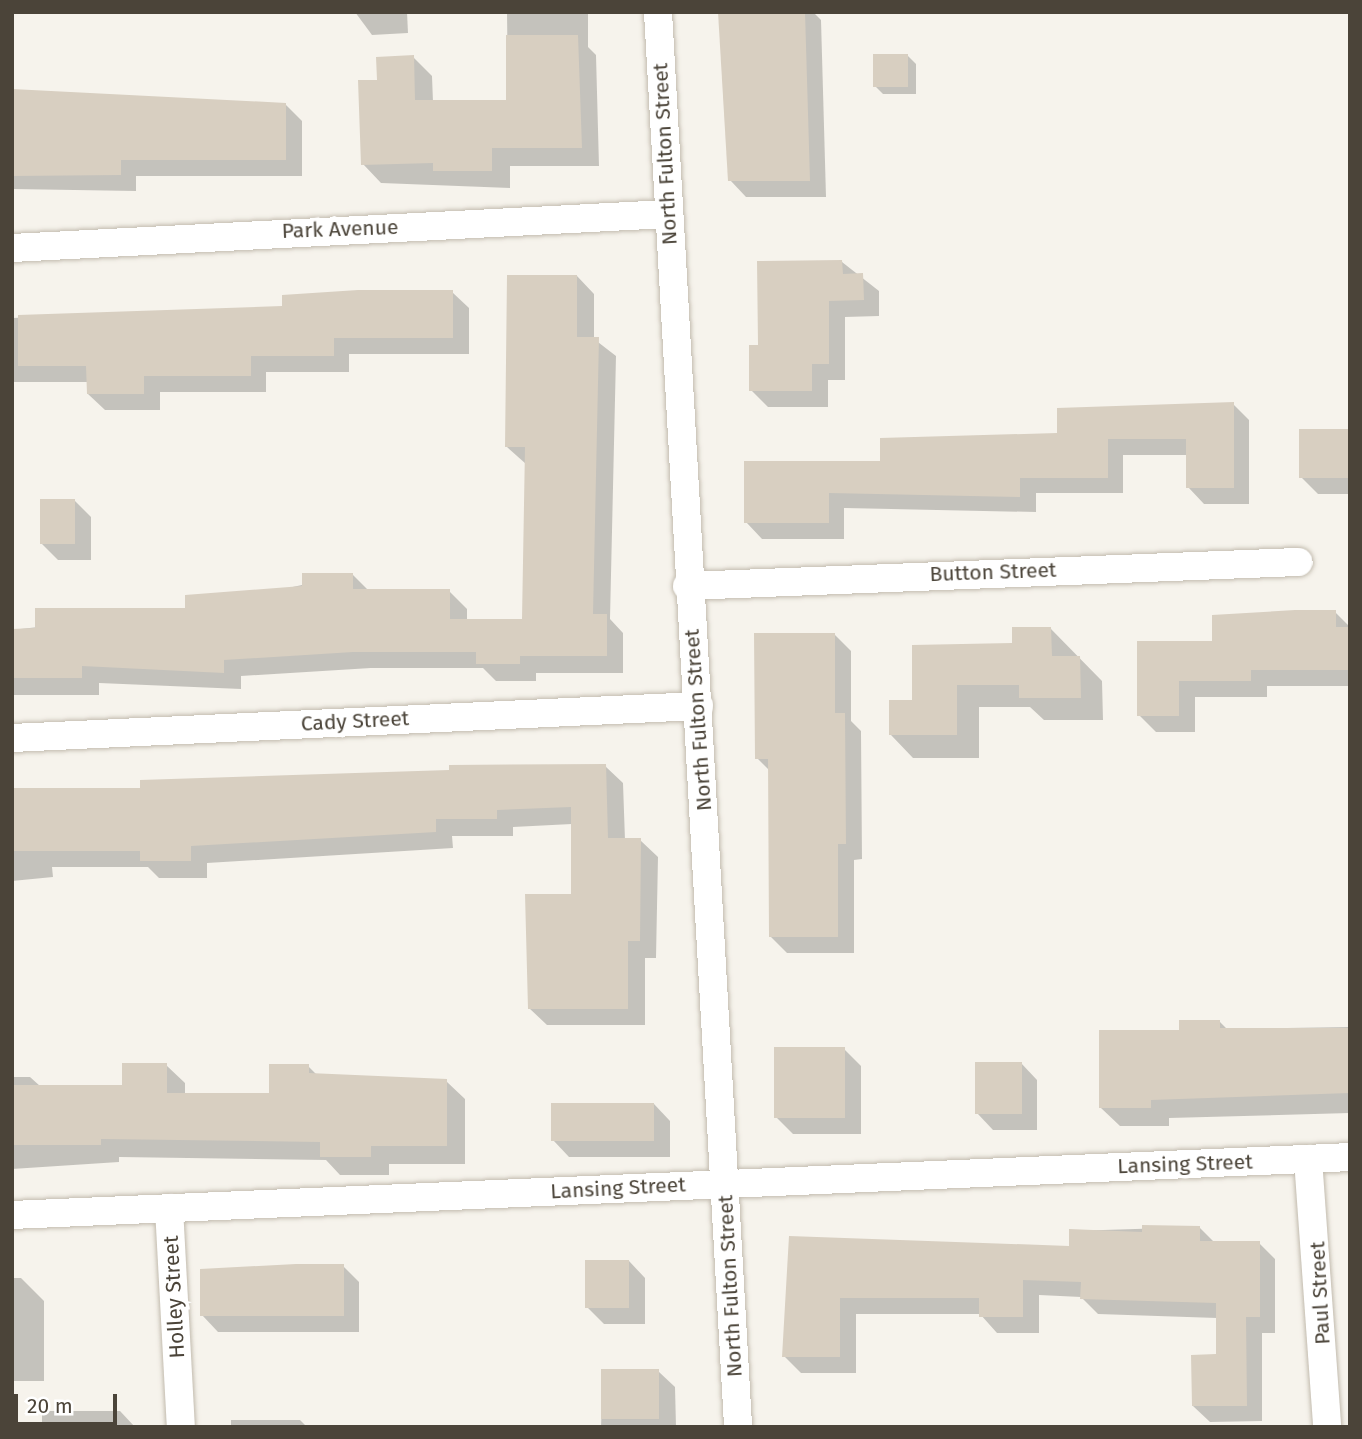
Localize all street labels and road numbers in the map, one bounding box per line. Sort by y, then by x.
street label: North Fulton Street [648,62,682,246]
street label: Park Avenue [281,214,399,244]
street label: Button Street [929,557,1057,587]
street label: North Fulton Street [679,628,717,812]
street label: Cady Street [300,706,410,736]
street label: Lansing Street [1117,1149,1253,1179]
street label: Lansing Street [550,1172,686,1204]
street label: North Fulton Street [713,1194,747,1378]
street label: Holley Street [158,1235,190,1359]
street label: Paul Street [1305,1241,1335,1345]

